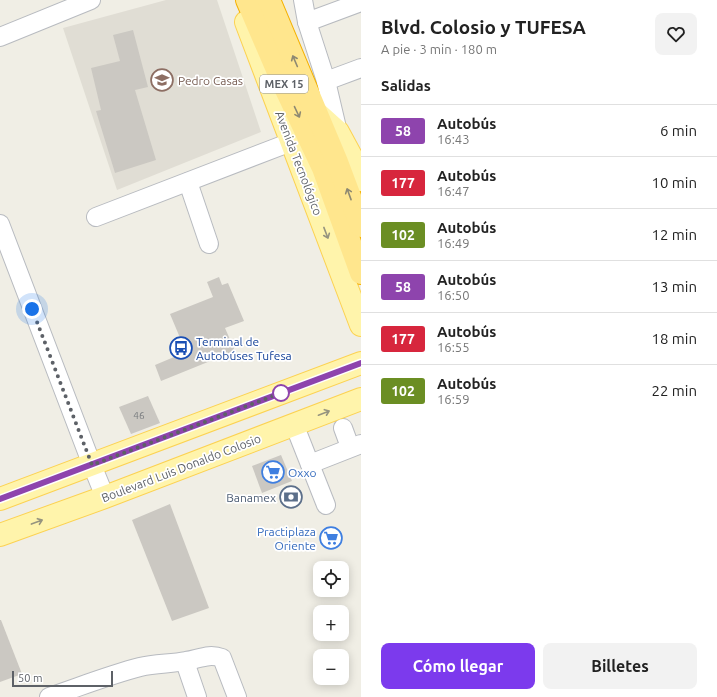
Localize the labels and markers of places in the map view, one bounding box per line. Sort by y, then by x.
school or university icon: Pedro Casas [149,67,175,93]
place label: Pedro Casas [178,74,243,87]
bus stop icon: Terminal de Autobúses Tufesa [168,335,194,361]
place label: Terminal de Autobúses Tufesa [196,335,292,362]
unlabelled marker [272,384,290,402]
supermarket icon: Oxxo [260,459,286,485]
place label: Oxxo [288,466,317,479]
bank icon: Banamex [278,484,304,510]
place label: Banamex [226,491,276,504]
place label: Practiplaza Oriente [257,525,316,552]
supermarket icon: Practiplaza Oriente [318,525,344,551]

